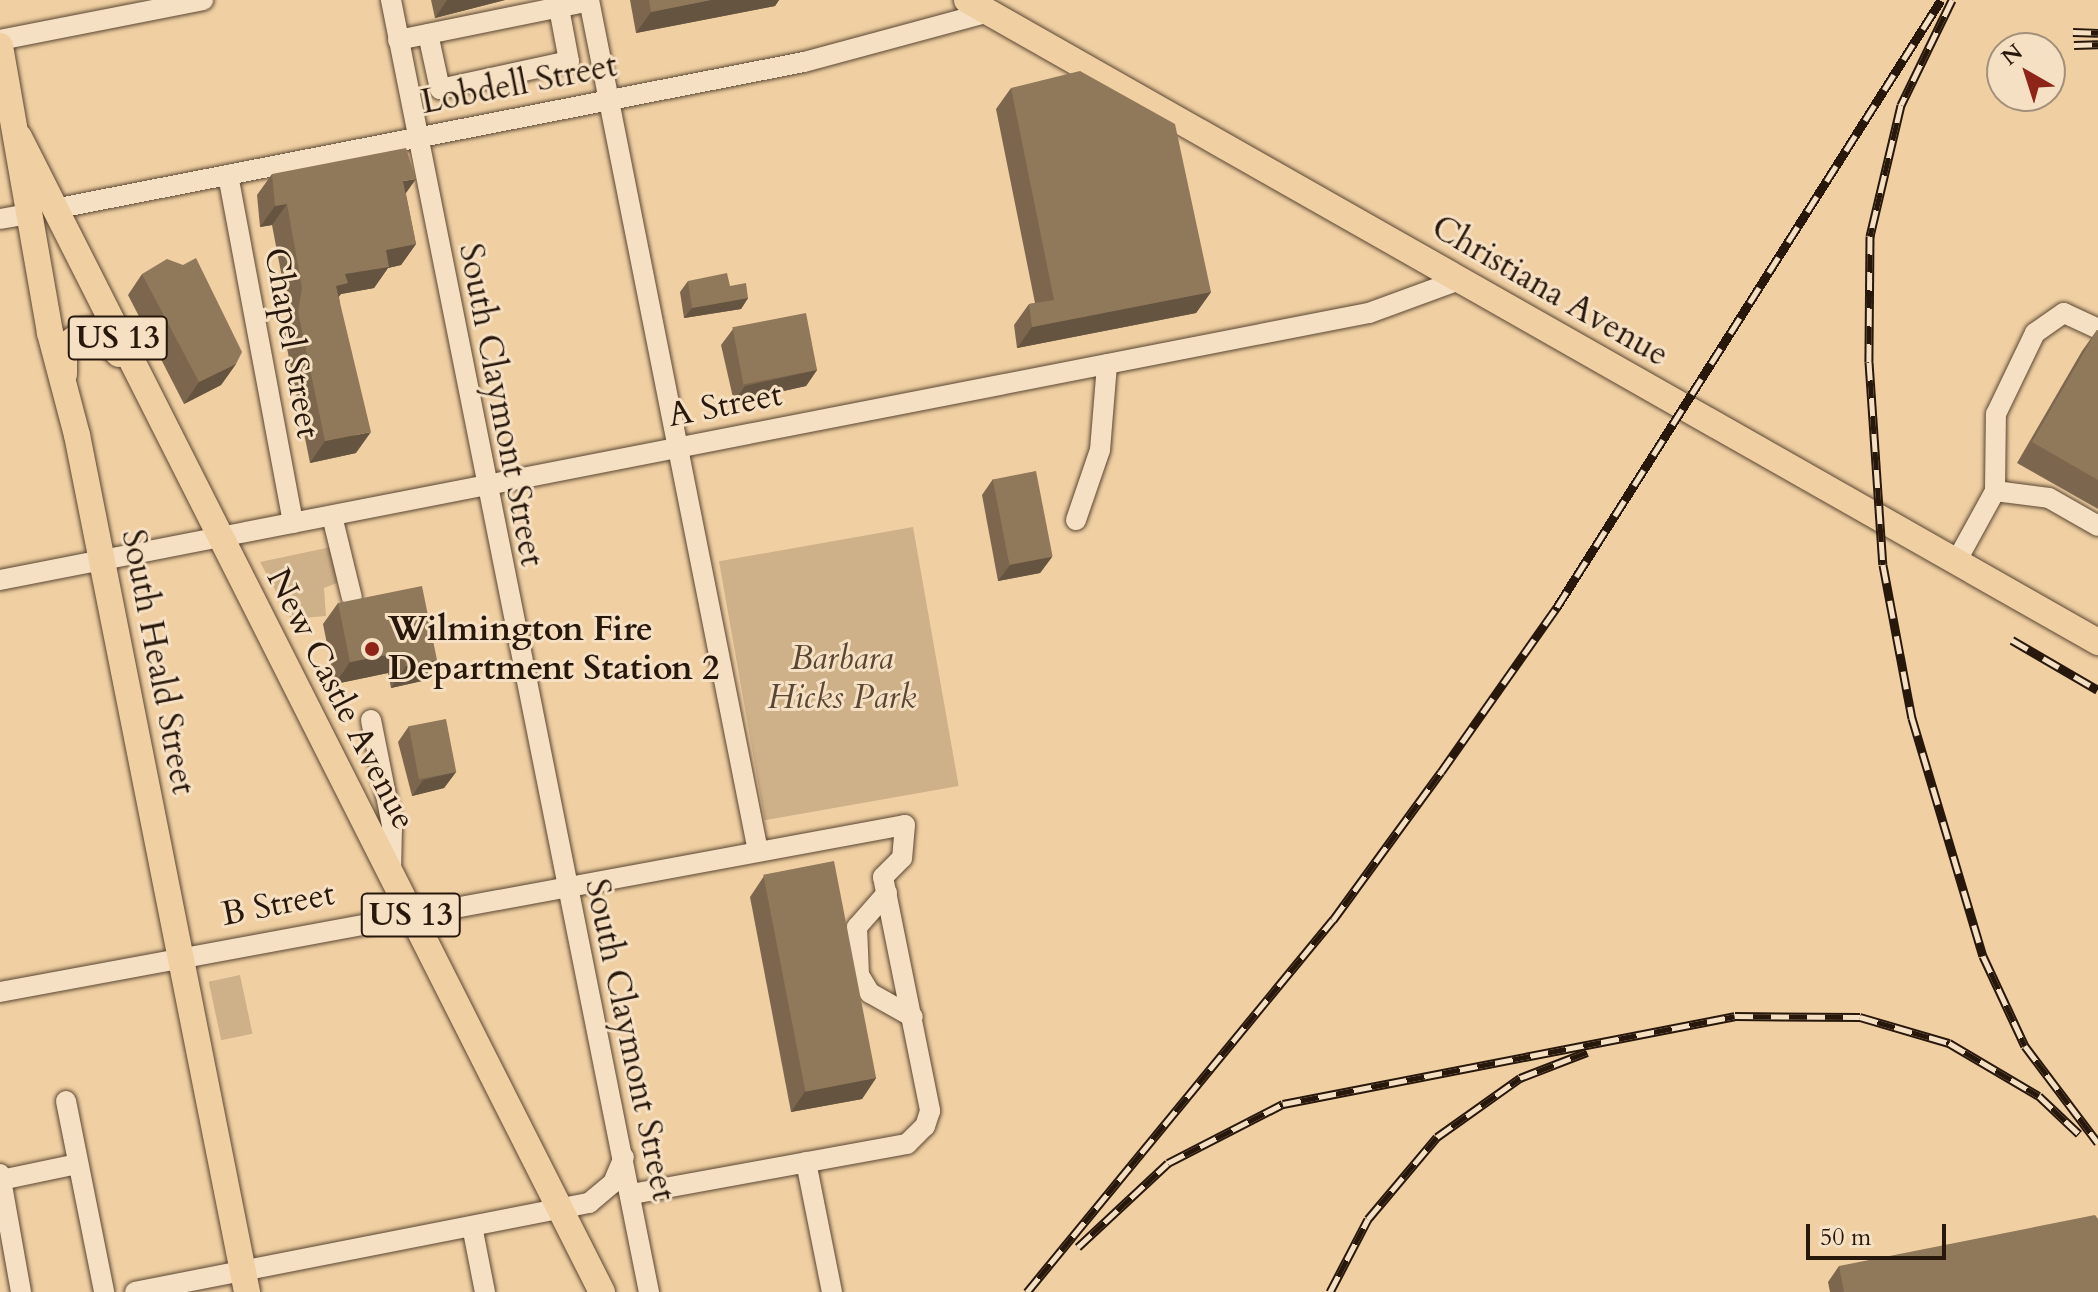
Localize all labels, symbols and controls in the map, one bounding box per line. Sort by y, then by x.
north arrow [1986,32,2066,112]
text: N [1995,37,2029,73]
street label: Lobdell Street [417,45,621,123]
street label: Christiana Avenue [1424,207,1676,375]
street label: South Claymont Street [450,240,552,570]
street label: Chapel Street [255,245,329,441]
road number: US 13 [66,310,170,366]
street label: A Street [665,374,785,436]
street label: South Heald Street [112,526,204,798]
street label: New Castle Avenue [258,562,424,836]
place label: Wilmington Fire Department Station 2 [388,609,720,688]
park label: Barbara Hicks Park [768,638,916,718]
marker: Wilmington Fire Department Station 2 [363,640,381,658]
street label: B Street [218,873,338,935]
street label: South Claymont Street [576,875,684,1205]
road number: US 13 [359,887,463,943]
scale bar [1810,1208,1950,1258]
text: 50 m [1820,1221,1871,1254]

